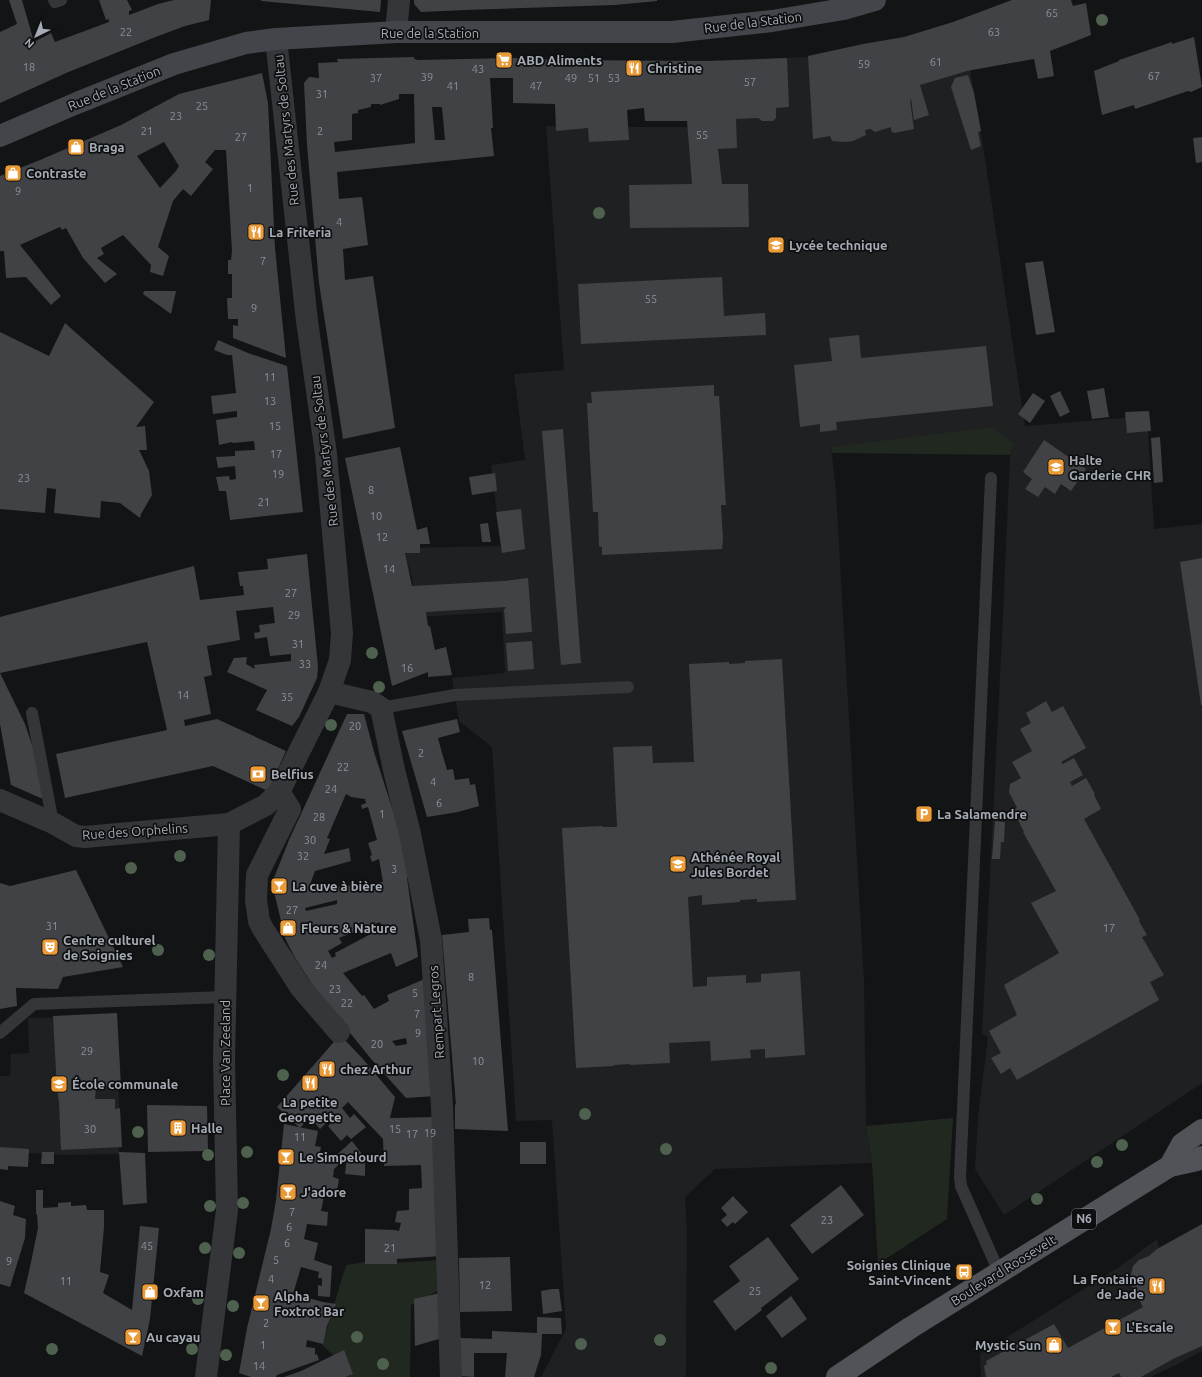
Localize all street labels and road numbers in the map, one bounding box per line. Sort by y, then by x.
street label: Rue de la Station [703,9,803,35]
street label: Rue de la Station [381,26,479,40]
street label: Rue des Martyrs de Soltau [271,54,301,206]
street label: Rue de la Station [66,63,162,113]
street label: Rue des Martyrs de Soltau [308,375,340,527]
street label: Rue des Orphelins [82,820,189,842]
street label: Rempart Legros [426,965,446,1059]
street label: Place Van Zeeland [218,1000,232,1106]
road number: N6 [1072,1209,1096,1229]
street label: Boulevard Roosevelt [948,1232,1058,1308]

